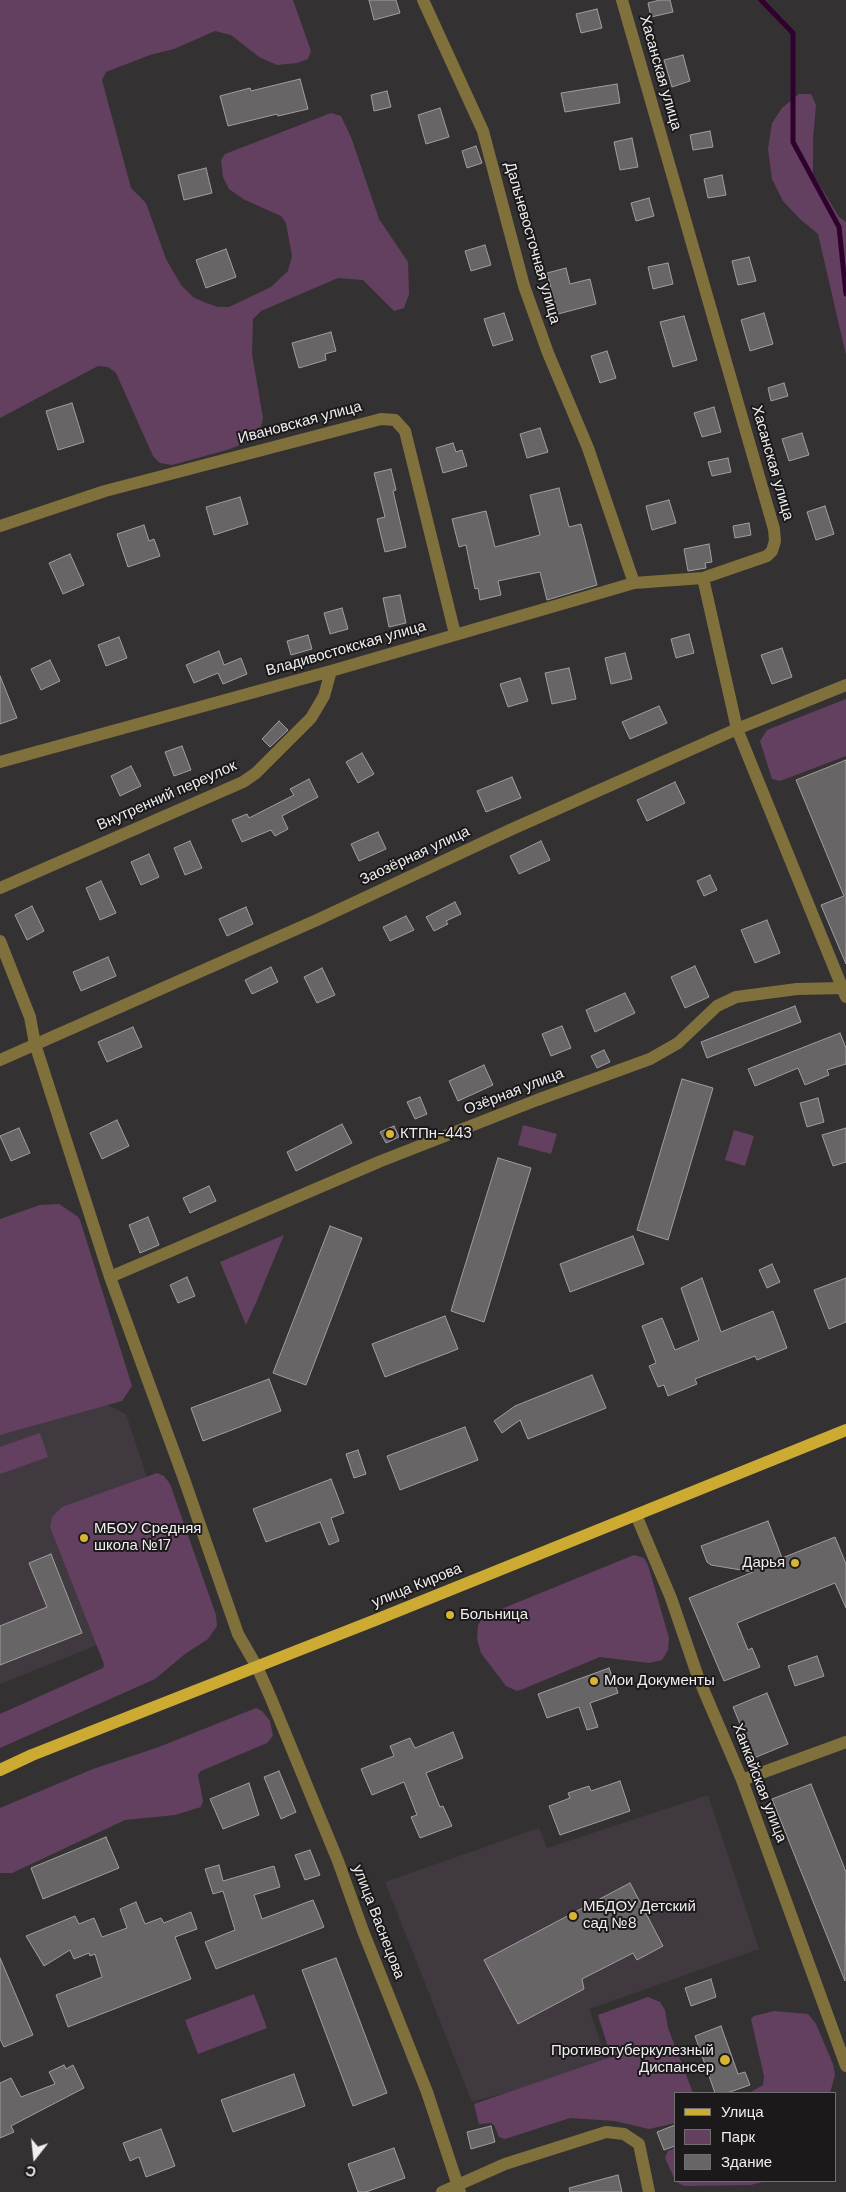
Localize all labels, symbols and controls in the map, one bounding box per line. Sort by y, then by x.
street label: Хасанская улица [635,14,685,132]
street label: Дальневосточная улица [500,160,564,326]
street label: Ивановская улица [236,398,364,448]
street label: Хасанская улица [747,404,797,522]
street label: Владивостокская улица [264,618,428,680]
street label: Внутренний переулок [95,757,239,835]
street label: Заозёрная улица [357,823,473,889]
street label: Озёрная улица [462,1065,566,1119]
place label: КТПн-443 [400,1125,472,1143]
marker: КТПн-443 [384,1128,396,1140]
place label: МБОУ Средняя школа №17 [94,1520,201,1555]
marker: МБОУ Средняя школа №17 [78,1532,90,1544]
place label: Дарья [742,1554,785,1572]
marker: Дарья [789,1557,801,1569]
street label: улица Кирова [370,1560,464,1612]
place label: Больница [460,1606,528,1624]
marker: Больница [444,1609,456,1621]
place label: Мои Документы [604,1672,715,1690]
marker: Мои Документы [588,1675,600,1687]
street label: Ханкайская улица [728,1721,790,1845]
street label: улица Васнецова [348,1862,408,1982]
place label: МБДОУ Детский сад №8 [583,1898,696,1933]
marker: МБДОУ Детский сад №8 [567,1910,579,1922]
place label: Противотуберкулезный Диспансер [551,2042,714,2077]
marker: Противотуберкулезный Диспансер [718,2053,732,2067]
legend [674,2092,836,2182]
text: Улица [721,2102,764,2122]
text: Парк [721,2127,755,2147]
north arrow [10,2132,60,2182]
text: Здание [721,2152,772,2172]
text: С [24,2161,38,2181]

